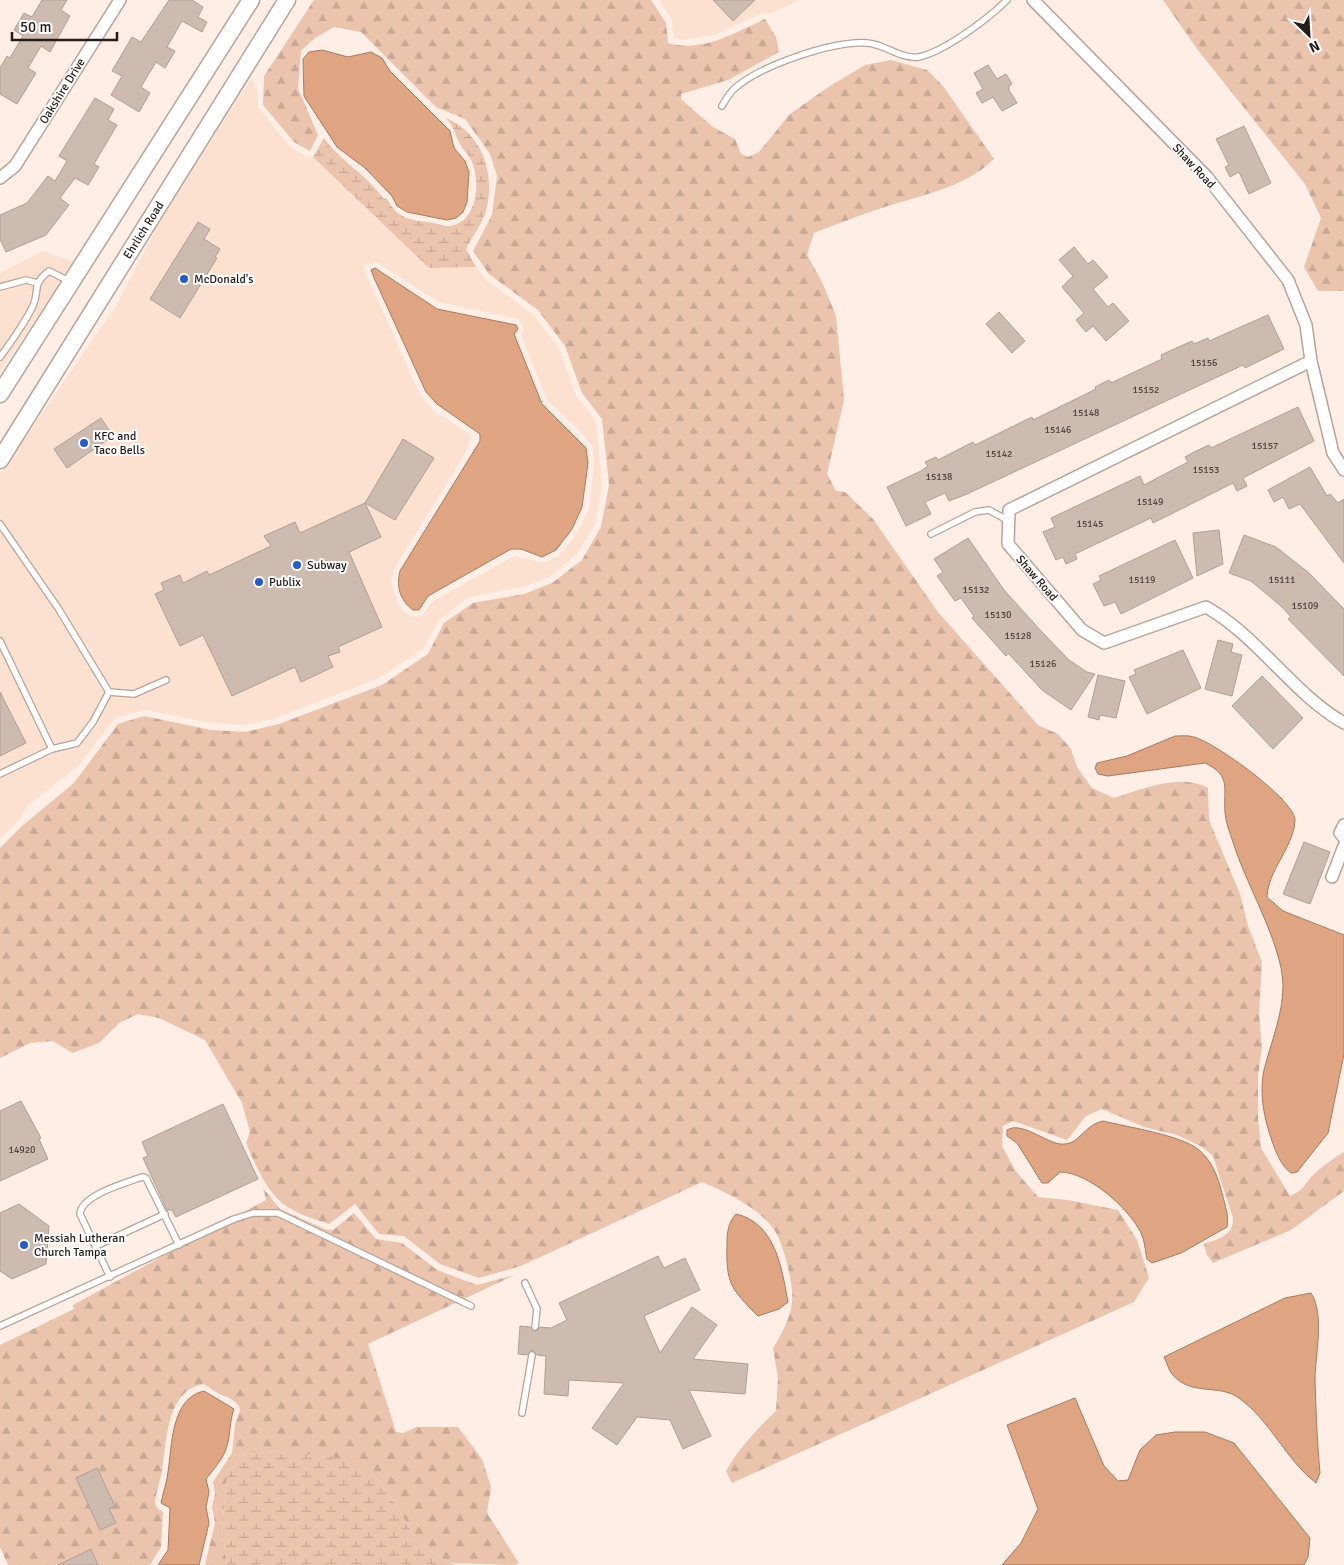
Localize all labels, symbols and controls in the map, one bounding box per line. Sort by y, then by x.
scale bar [12,10,118,42]
north arrow [1284,10,1334,60]
text: 50 m [20,18,51,36]
text: N [1306,37,1322,56]
street label: Oakshire Drive [36,56,89,127]
street label: Shaw Road [1169,141,1218,192]
street label: Ehrlich Road [120,199,167,262]
place label: McDonald's [194,272,254,287]
marker: McDonald's [178,273,190,285]
house number: 15156 [1190,357,1218,369]
house number: 15152 [1132,384,1160,396]
house number: 15148 [1072,407,1100,419]
house number: 15146 [1044,424,1072,436]
place label: KFC and Taco Bells [94,429,145,458]
marker: KFC and Taco Bells [78,437,90,449]
house number: 15157 [1251,440,1279,452]
house number: 15142 [985,448,1013,460]
house number: 15153 [1192,464,1220,476]
house number: 15138 [925,471,953,483]
house number: 15149 [1136,496,1164,508]
house number: 15145 [1076,518,1104,530]
street label: Shaw Road [1013,552,1061,604]
place label: Subway [307,558,347,573]
marker: Subway [291,559,303,571]
house number: 15119 [1128,574,1156,586]
house number: 15111 [1268,574,1296,586]
place label: Publix [269,575,301,590]
marker: Publix [253,576,265,588]
house number: 15132 [962,584,990,596]
house number: 15109 [1291,600,1319,612]
house number: 15130 [984,609,1012,621]
house number: 15128 [1004,630,1032,642]
house number: 15126 [1029,658,1057,670]
house number: 14920 [8,1144,36,1156]
place label: Messiah Lutheran Church Tampa [34,1231,125,1260]
marker: Messiah Lutheran Church Tampa [18,1239,30,1251]

